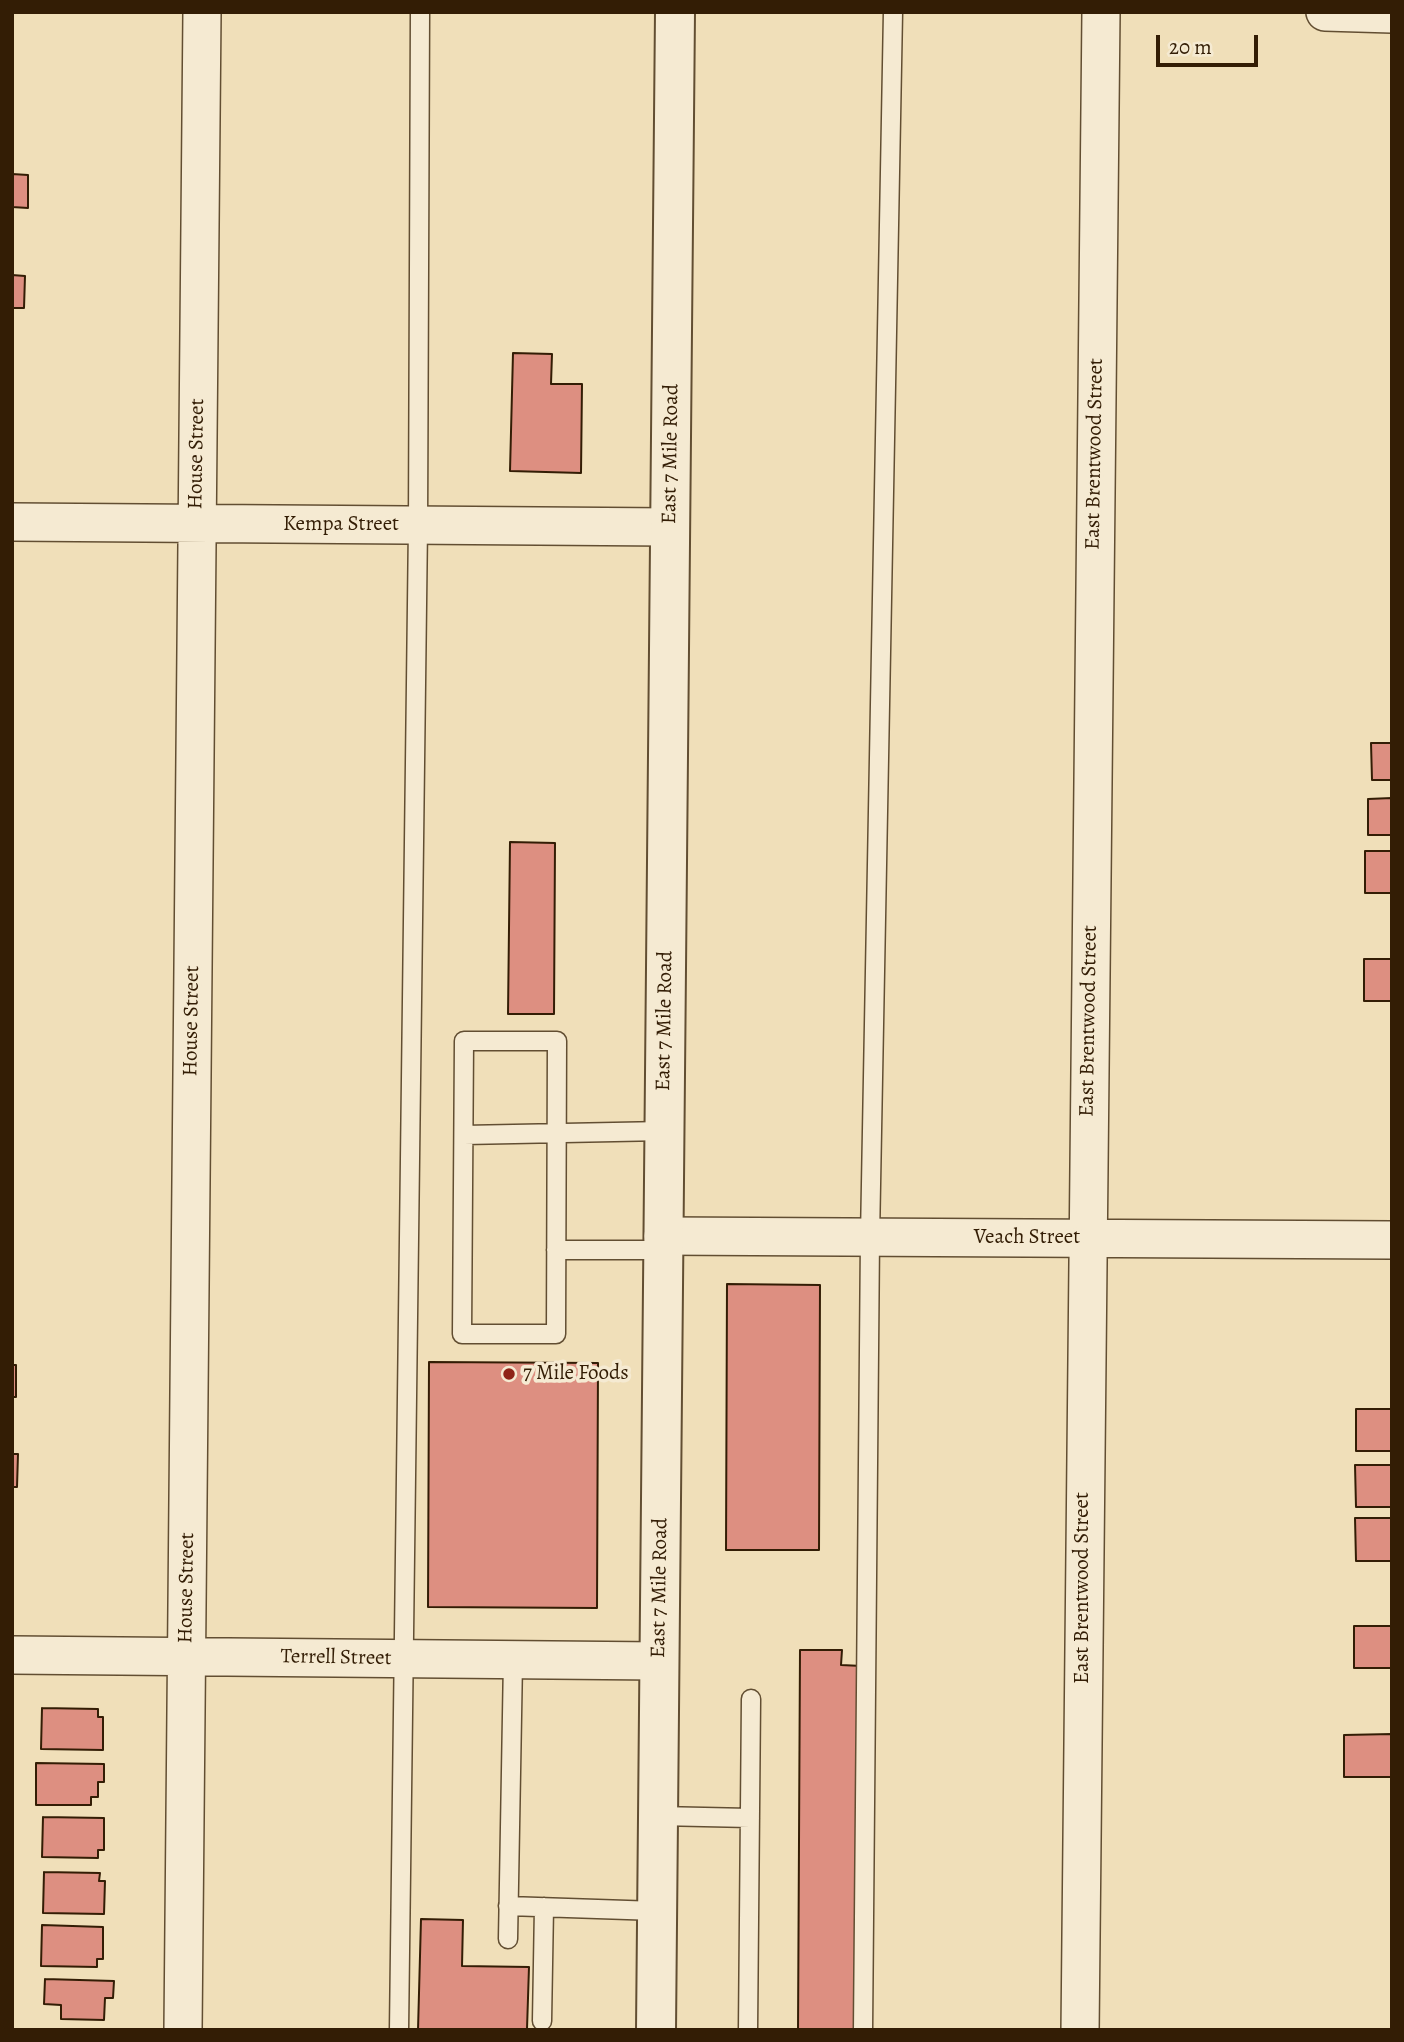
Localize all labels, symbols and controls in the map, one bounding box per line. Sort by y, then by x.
scale bar [1159,21,1260,65]
text: 20 m [1169,33,1212,61]
street label: East Brentwood Street [1081,358,1109,550]
street label: East 7 Mile Road [657,384,685,524]
street label: House Street [183,398,211,510]
street label: Kempa Street [283,512,399,538]
street label: East Brentwood Street [1075,925,1103,1117]
street label: East 7 Mile Road [651,951,679,1091]
street label: House Street [178,965,206,1077]
street label: Veach Street [974,1225,1080,1251]
place label: 7 Mile Foods [523,1361,629,1387]
marker: 7 Mile Foods [501,1366,517,1382]
street label: East Brentwood Street [1070,1492,1096,1684]
street label: East 7 Mile Road [646,1518,674,1658]
street label: House Street [173,1532,201,1644]
street label: Terrell Street [280,1644,392,1672]

